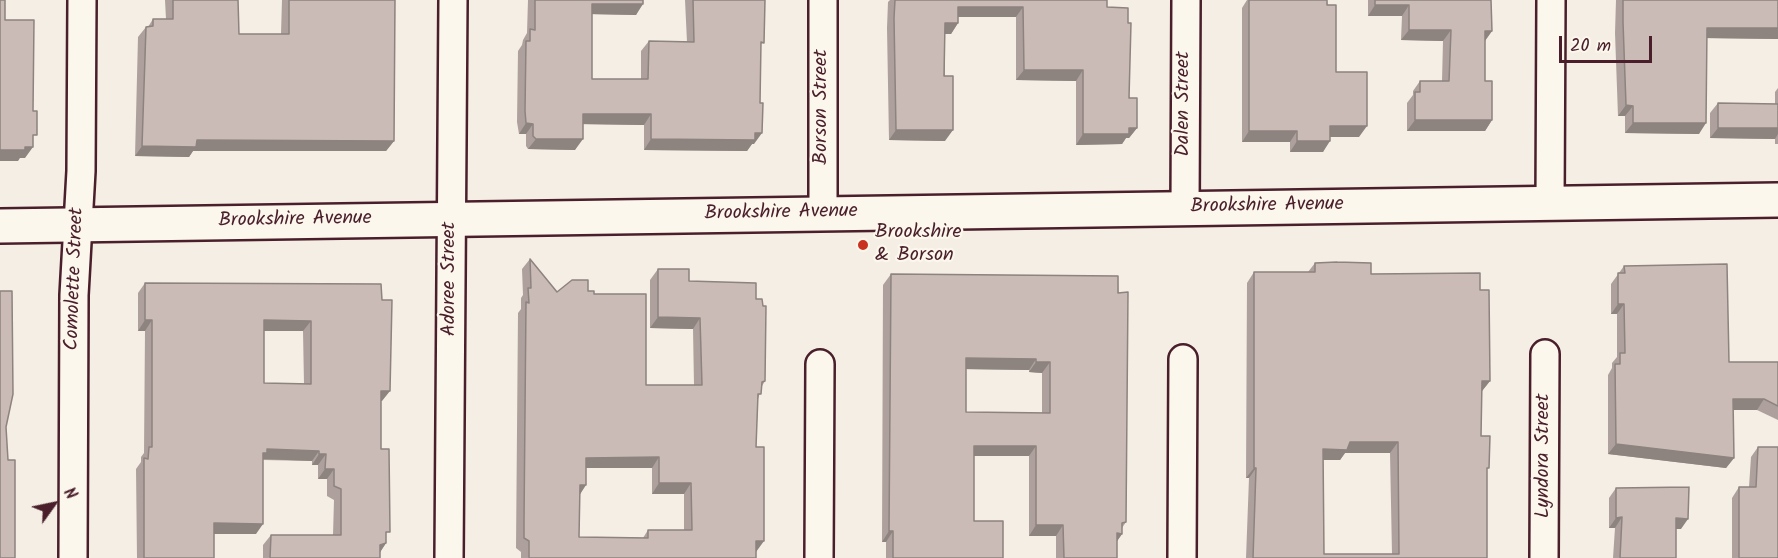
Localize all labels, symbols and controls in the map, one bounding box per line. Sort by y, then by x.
scale bar [1562,24,1655,62]
text: 20 m [1570,32,1611,61]
street label: Borson Street [811,49,835,165]
street label: Dalen Street [1173,51,1197,157]
street label: Brookshire Avenue [1190,194,1344,220]
street label: Brookshire Avenue [704,201,858,227]
street label: Comolette Street [62,207,90,351]
street label: Brookshire Avenue [218,208,372,234]
street label: Adoree Street [439,222,463,336]
place label: Brookshire & Borson [875,222,961,269]
marker: Brookshire & Borson [856,238,870,252]
street label: Lyndora Street [1533,394,1557,518]
north arrow [24,474,84,534]
text: N [56,483,83,505]

